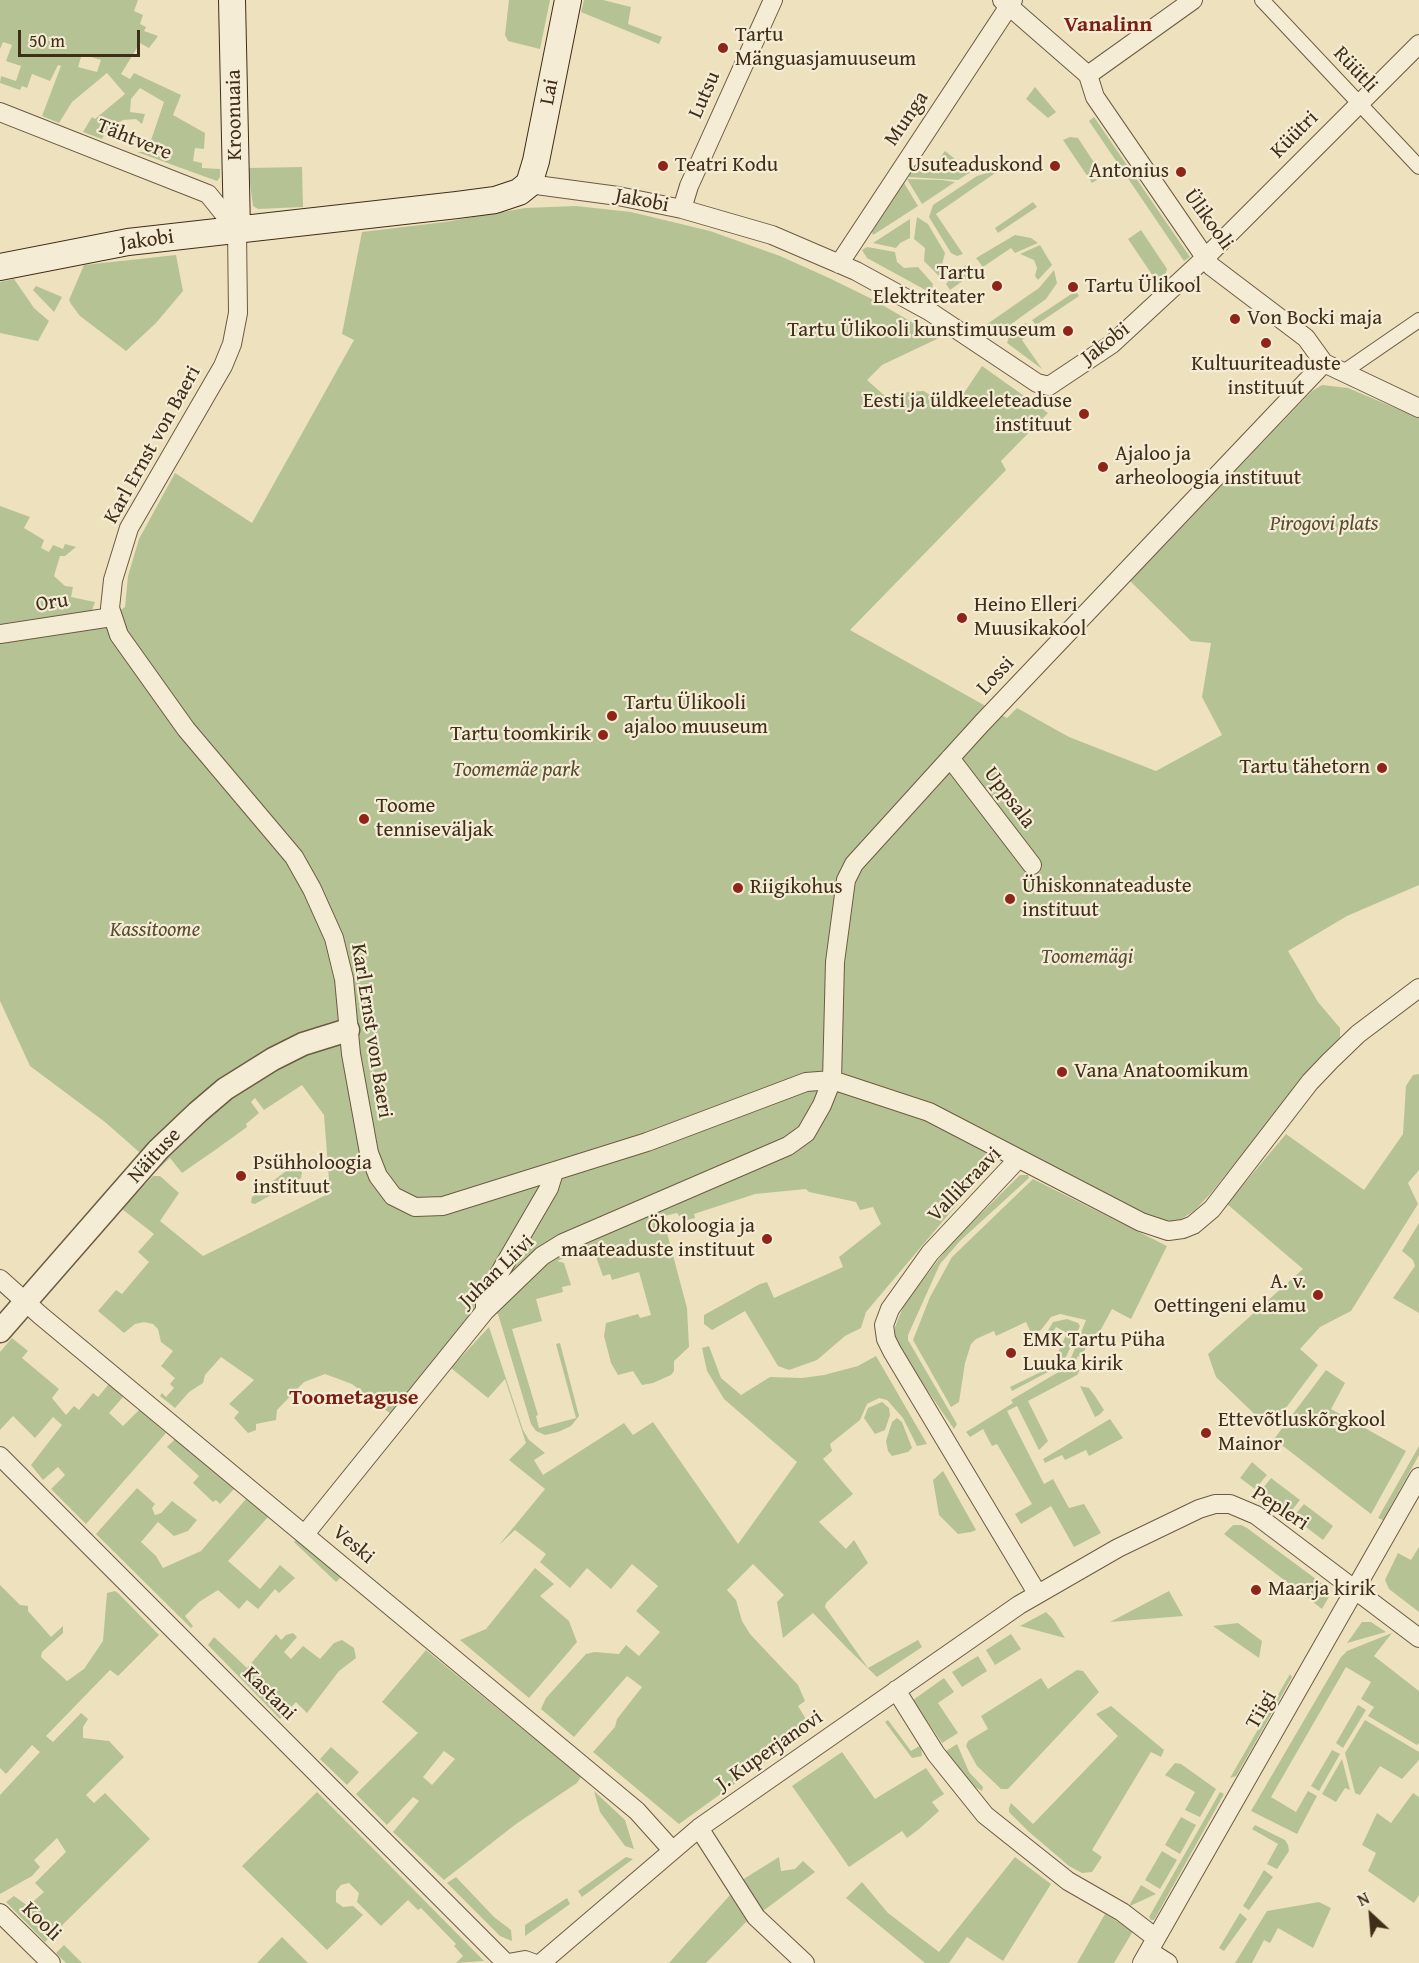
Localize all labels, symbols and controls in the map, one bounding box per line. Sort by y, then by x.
district label: Vanalinn [1064,12,1152,38]
scale bar [21,18,142,56]
place label: Tartu Mänguasjamuuseum [735,23,916,73]
text: 50 m [29,27,65,54]
marker: Tartu Mänguasjamuuseum [716,41,730,55]
street label: Rüütli [1327,42,1383,98]
street label: Lutsu [684,68,726,122]
street label: Kroonuaia [222,69,248,161]
street label: Lai [535,77,565,107]
street label: Munga [880,87,934,151]
street label: Küütri [1266,106,1324,164]
street label: Tähtvere [93,114,175,166]
place label: Teatri Kodu [675,153,778,179]
place label: Usuteaduskond [907,153,1043,179]
marker: Teatri Kodu [656,159,670,173]
marker: Usuteaduskond [1048,159,1062,173]
place label: Antonius [1089,159,1169,185]
marker: Antonius [1174,165,1188,179]
street label: Jakobi [613,183,671,219]
street label: Ülikooli [1178,185,1238,255]
street label: Jakobi [118,225,176,257]
place label: Tartu Elektriteater [873,261,985,311]
place label: Tartu Ülikool [1085,274,1201,300]
marker: Tartu Elektriteater [990,279,1004,293]
marker: Tartu Ülikool [1066,280,1080,294]
place label: Von Bocki maja [1247,306,1382,332]
marker: Von Bocki maja [1228,312,1242,326]
street label: Jakobi [1077,317,1135,371]
place label: Tartu Ülikooli kunstimuuseum [787,318,1056,344]
marker: Tartu Ülikooli kunstimuuseum [1061,324,1075,338]
marker: Kultuuriteaduste instituut [1259,336,1273,350]
place label: Kultuuriteaduste instituut [1191,352,1341,402]
street label: Karl Ernst von Baeri [99,362,207,528]
place label: Eesti ja üldkeeleteaduse instituut [863,389,1072,439]
marker: Eesti ja üldkeeleteaduse instituut [1077,407,1091,421]
place label: Ajaloo ja arheoloogia instituut [1115,442,1301,492]
marker: Ajaloo ja arheoloogia instituut [1096,460,1110,474]
park label: Pirogovi plats [1270,512,1378,538]
street label: Oru [34,588,70,618]
place label: Heino Elleri Muusikakool [974,593,1086,643]
marker: Heino Elleri Muusikakool [955,611,969,625]
street label: Lossi [972,651,1020,701]
place label: Tartu Ülikooli ajaloo muuseum [624,691,768,741]
marker: Tartu Ülikooli ajaloo muuseum [605,709,619,723]
place label: Tartu toomkirik [450,722,591,748]
marker: Tartu toomkirik [596,728,610,742]
place label: Tartu tähetorn [1240,755,1370,781]
park label: Toomemäe park [452,758,580,784]
marker: Tartu tähetorn [1375,761,1389,775]
street label: Uppsala [978,762,1040,834]
place label: Toome tenniseväljak [376,794,493,844]
marker: Toome tenniseväljak [357,812,371,826]
place label: Ühiskonnateaduste instituut [1022,874,1192,924]
place label: Riigikohus [750,875,843,901]
marker: Riigikohus [731,881,745,895]
marker: Ühiskonnateaduste instituut [1003,892,1017,906]
park label: Kassitoome [110,918,200,944]
street label: Karl Ernst von Baeri [345,942,397,1120]
park label: Toomemägi [1041,945,1133,971]
place label: Vana Anatoomikum [1074,1059,1248,1085]
marker: Vana Anatoomikum [1055,1065,1069,1079]
street label: Näituse [123,1123,187,1189]
street label: Vallikraavi [923,1142,1007,1228]
place label: Psühholoogia instituut [253,1151,372,1201]
marker: Psühholoogia instituut [234,1169,248,1183]
place label: Ökoloogia ja maateaduste instituut [561,1214,755,1264]
street label: Juhan Liivi [454,1230,540,1314]
marker: Ökoloogia ja maateaduste instituut [760,1232,774,1246]
place label: A. v. Oettingeni elamu [1154,1270,1306,1320]
marker: A. v. Oettingeni elamu [1311,1288,1325,1302]
place label: EMK Tartu Püha Luuka kirik [1023,1328,1165,1378]
marker: EMK Tartu Püha Luuka kirik [1004,1346,1018,1360]
district label: Toometaguse [289,1385,419,1411]
place label: Ettevõtluskõrgkool Mainor [1218,1408,1386,1458]
marker: Ettevõtluskõrgkool Mainor [1199,1426,1213,1440]
street label: Pepleri [1247,1481,1313,1537]
street label: Veski [327,1520,379,1570]
place label: Maarja kirik [1268,1577,1376,1603]
marker: Maarja kirik [1249,1583,1263,1597]
street label: Kastani [237,1662,301,1726]
street label: Tiigi [1241,1686,1283,1734]
street label: J. Kuperjanovi [712,1705,828,1797]
north arrow [1341,1885,1401,1945]
text: N [1353,1886,1373,1912]
street label: Kooli [16,1897,66,1947]

